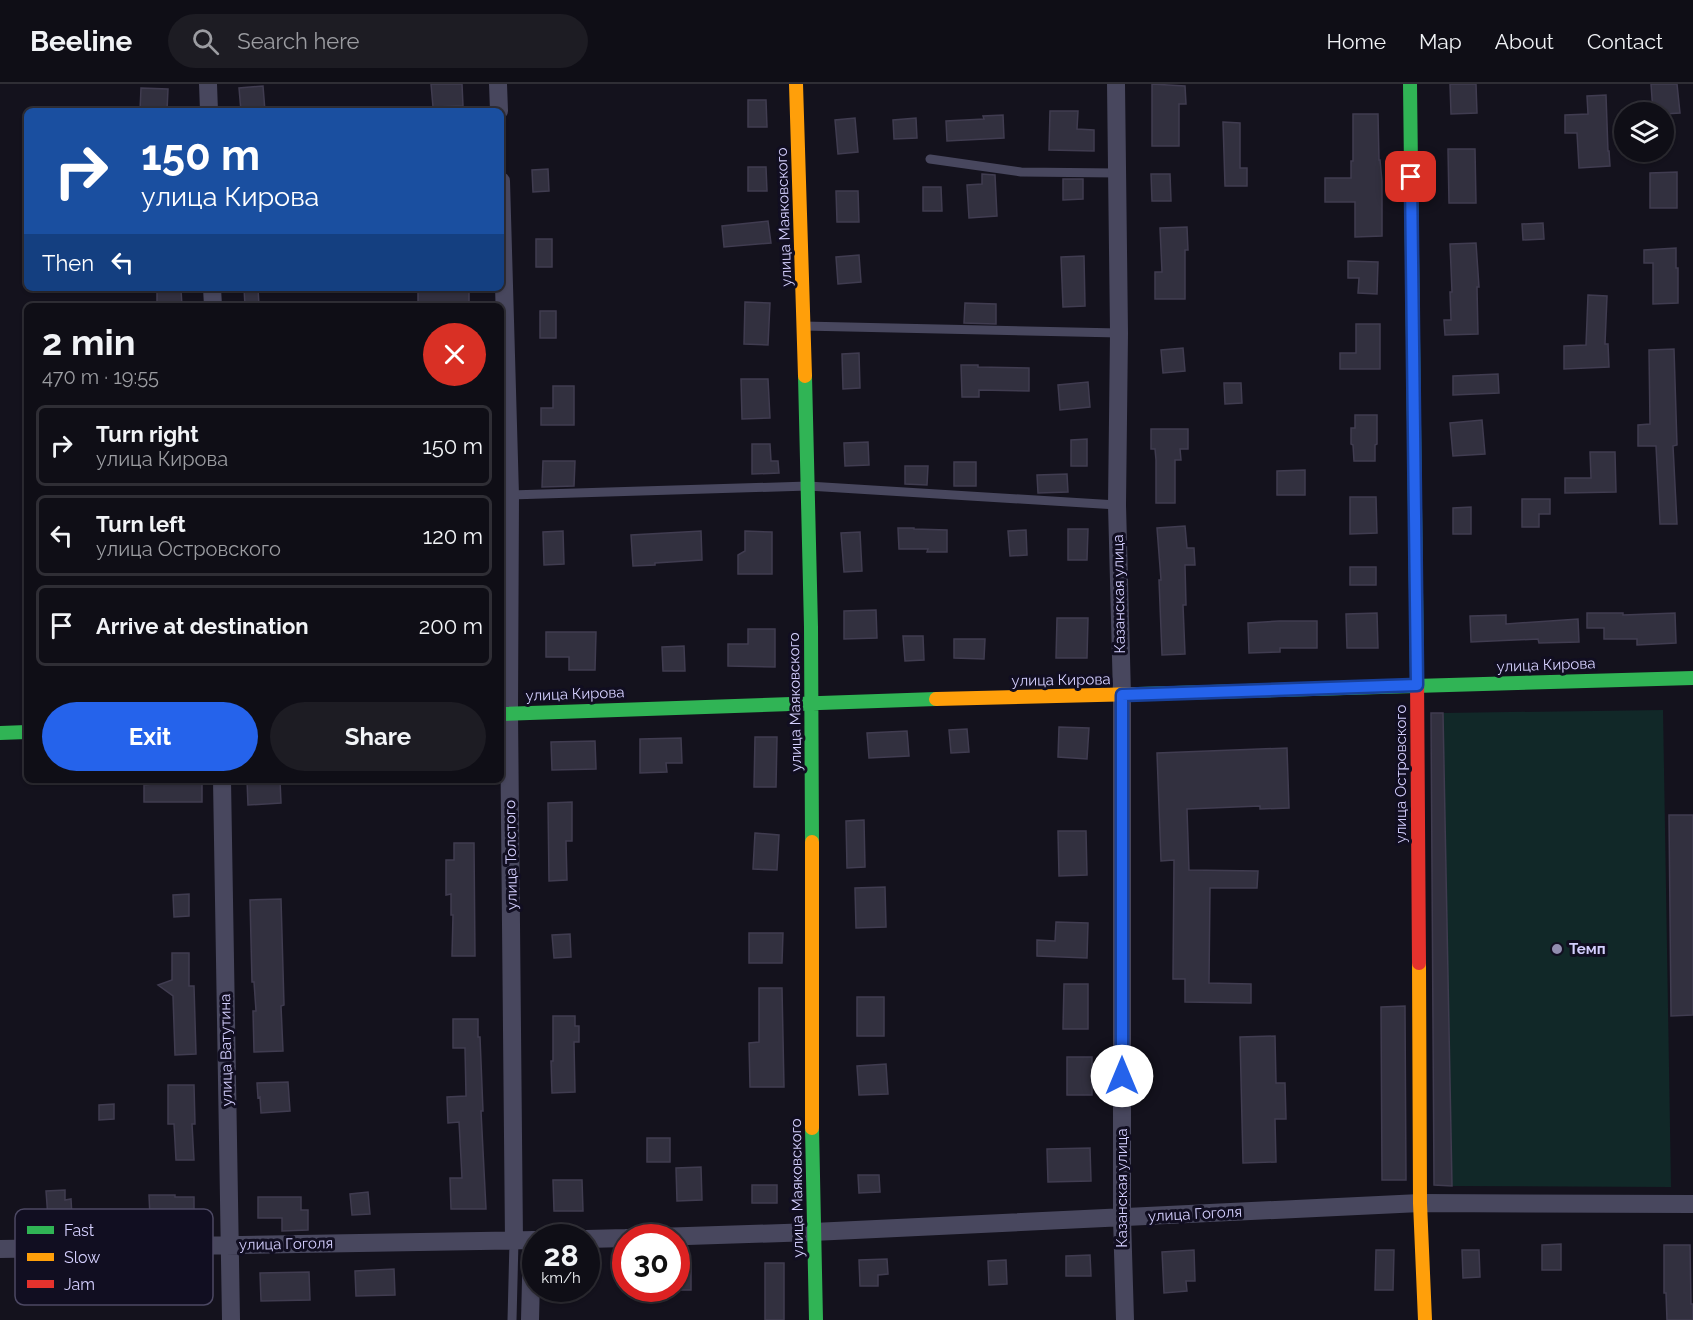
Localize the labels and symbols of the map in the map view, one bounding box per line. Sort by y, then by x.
street label: улица Маяковского [773,147,795,287]
pin [1385,151,1436,202]
street label: Казанская улица [1109,534,1129,654]
street label: улица Маяковского [785,632,805,772]
street label: улица Кирова [1496,654,1596,676]
street label: улица Кирова [1011,670,1111,690]
street label: улица Кирова [525,683,625,705]
street label: улица Островского [1392,705,1410,843]
street label: улица Толстого [501,800,521,910]
place label: Темп [1569,940,1606,958]
marker: Темп [1550,942,1564,956]
street label: улица Ватутина [216,994,236,1106]
position arrow [1090,1044,1154,1108]
street label: улица Маяковского [787,1118,807,1258]
street label: Казанская улица [1113,1128,1131,1248]
street label: улица Гоголя [1147,1203,1243,1225]
legend [15,1209,213,1305]
text: Fast [64,1221,95,1240]
speed limit sign: 30 [612,1224,690,1302]
street label: улица Гоголя [239,1234,333,1254]
text: Slow [64,1248,100,1267]
text: Jam [64,1275,95,1294]

